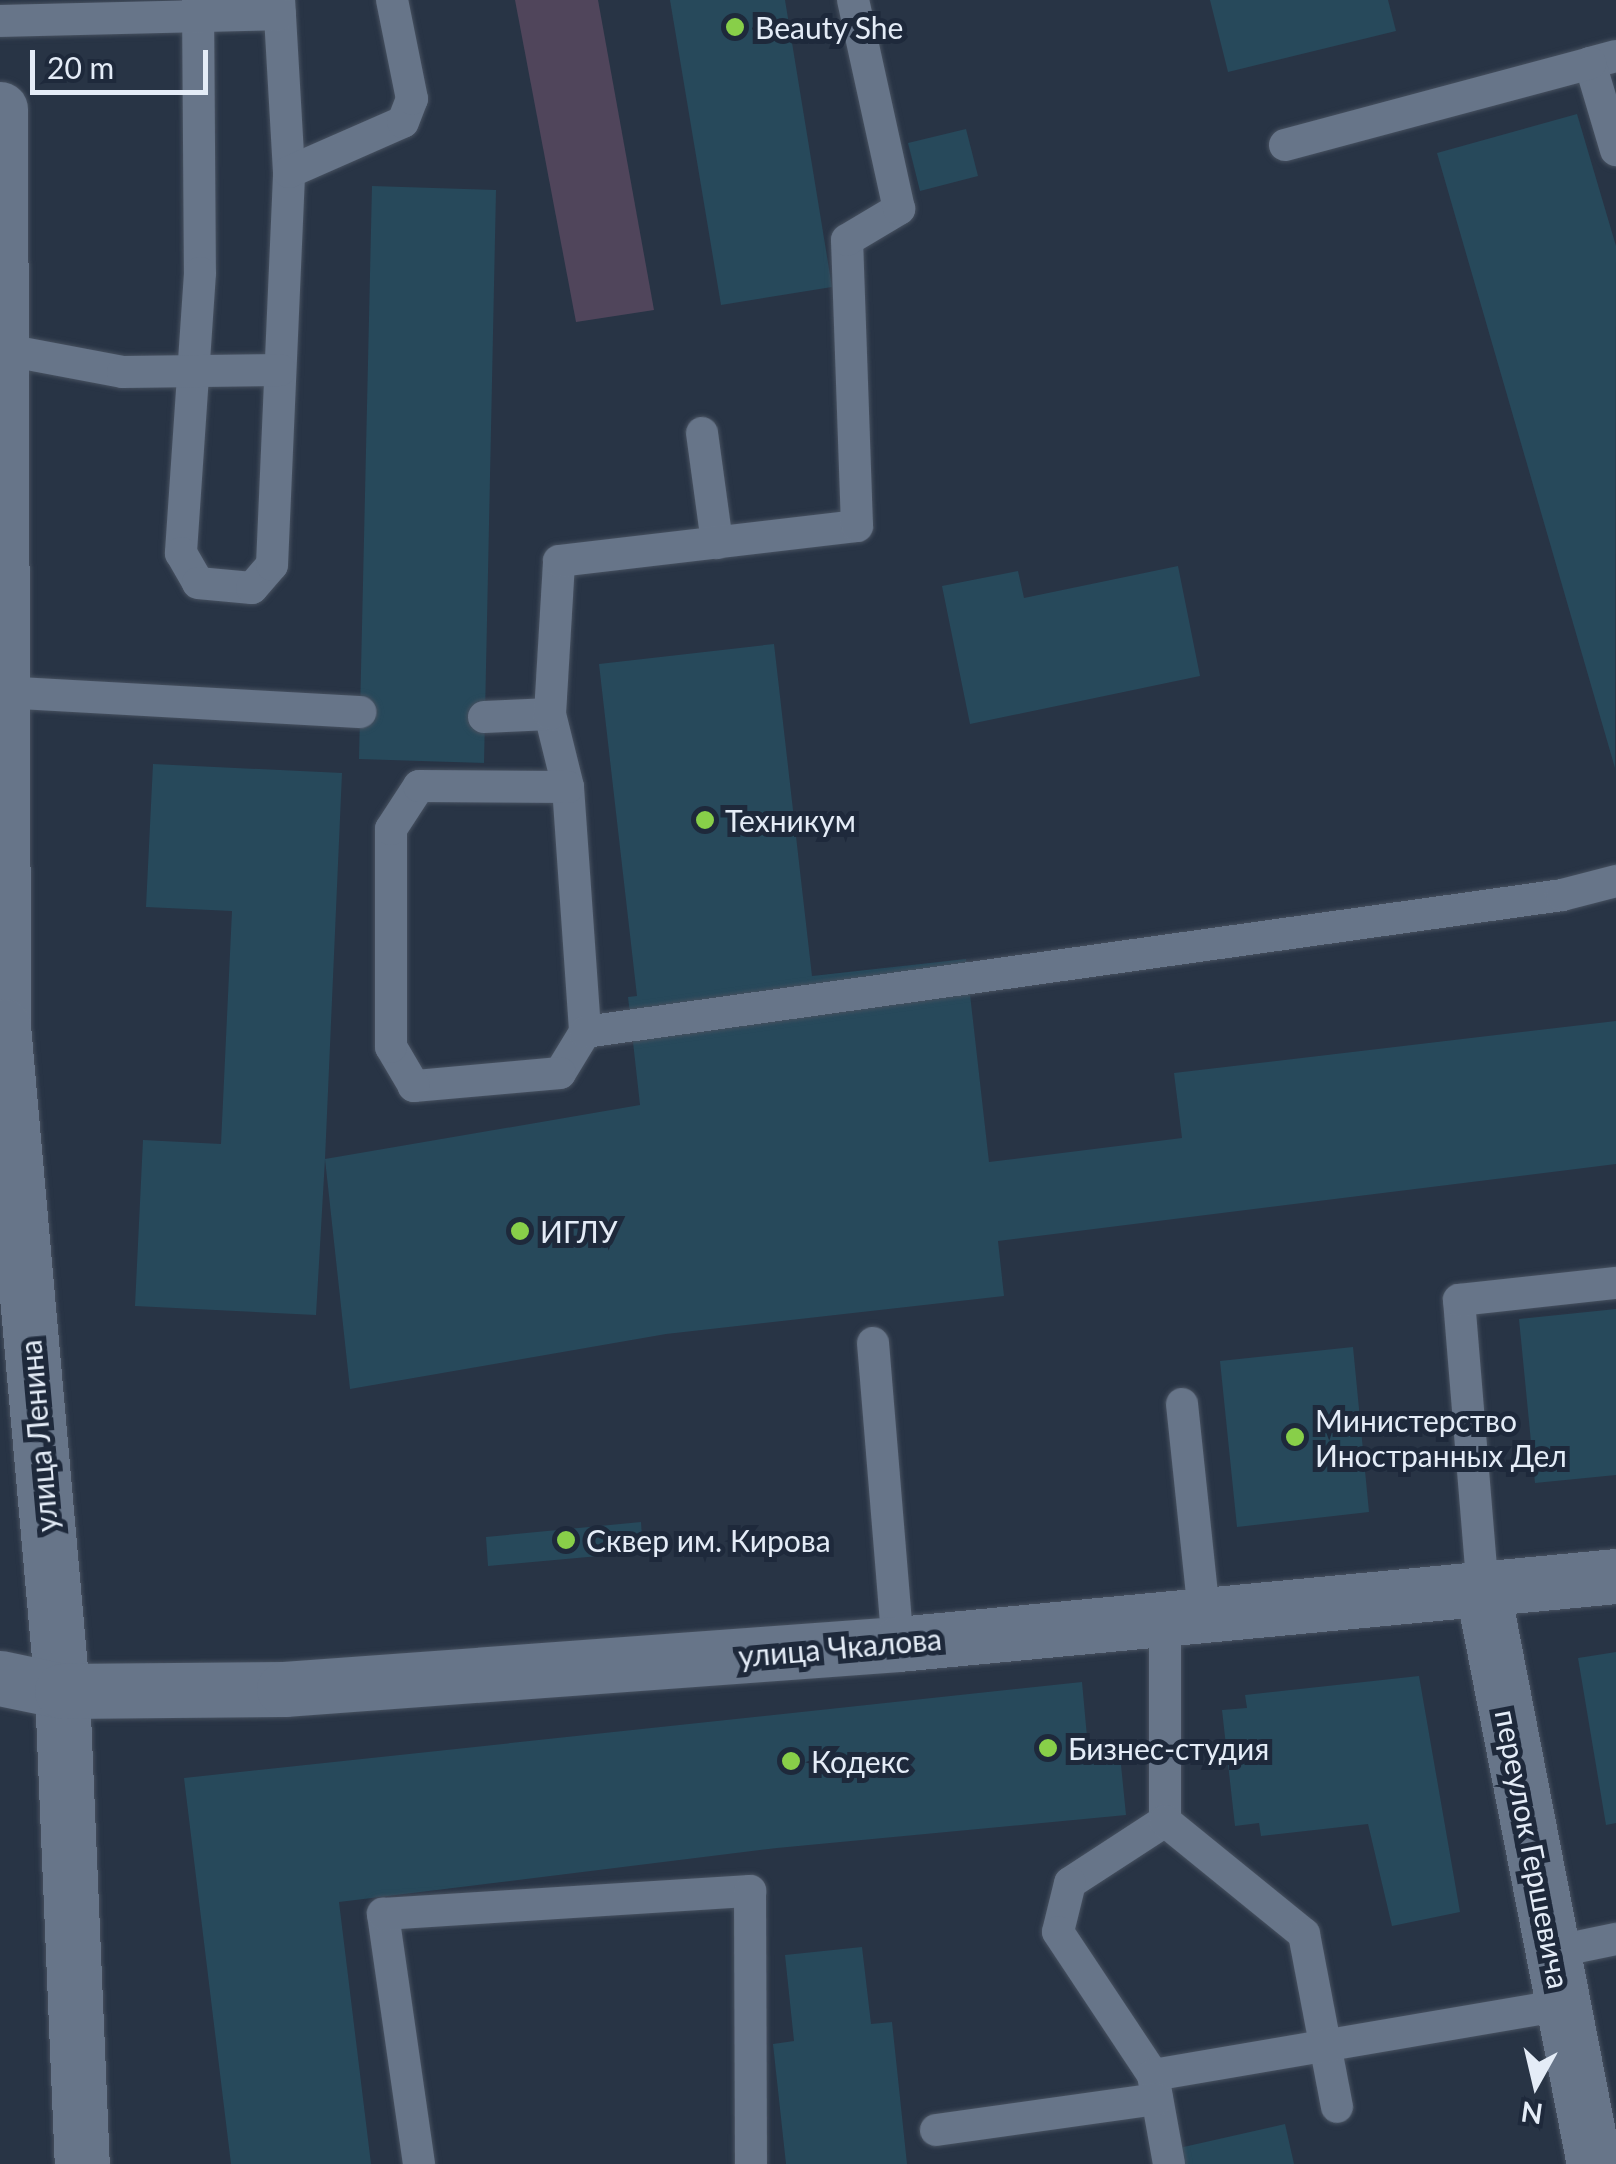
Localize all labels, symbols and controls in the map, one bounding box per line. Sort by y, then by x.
place label: Beauty She [755,9,904,45]
marker: Beauty She [724,16,746,38]
scale bar [35,30,212,92]
text: 20 m [47,49,114,85]
place label: Техникум [725,802,856,838]
marker: Техникум [694,809,716,831]
place label: ИГЛУ [540,1213,618,1249]
marker: ИГЛУ [509,1220,531,1242]
street label: улица Ленина [12,1338,64,1534]
place label: Министерство Иностранных Дел [1315,1402,1567,1472]
marker: Министерство Иностранных Дел [1284,1426,1306,1448]
place label: Сквер им. Кирова [586,1522,831,1558]
marker: Сквер им. Кирова [555,1529,577,1551]
street label: улица Чкалова [737,1620,943,1674]
street label: переулок Гершевича [1488,1706,1578,1992]
place label: Бизнес-студия [1068,1730,1269,1766]
marker: Бизнес-студия [1037,1737,1059,1759]
place label: Кодекс [811,1743,910,1779]
marker: Кодекс [780,1750,802,1772]
north arrow [1486,2034,1586,2134]
text: N [1519,2095,1545,2132]

